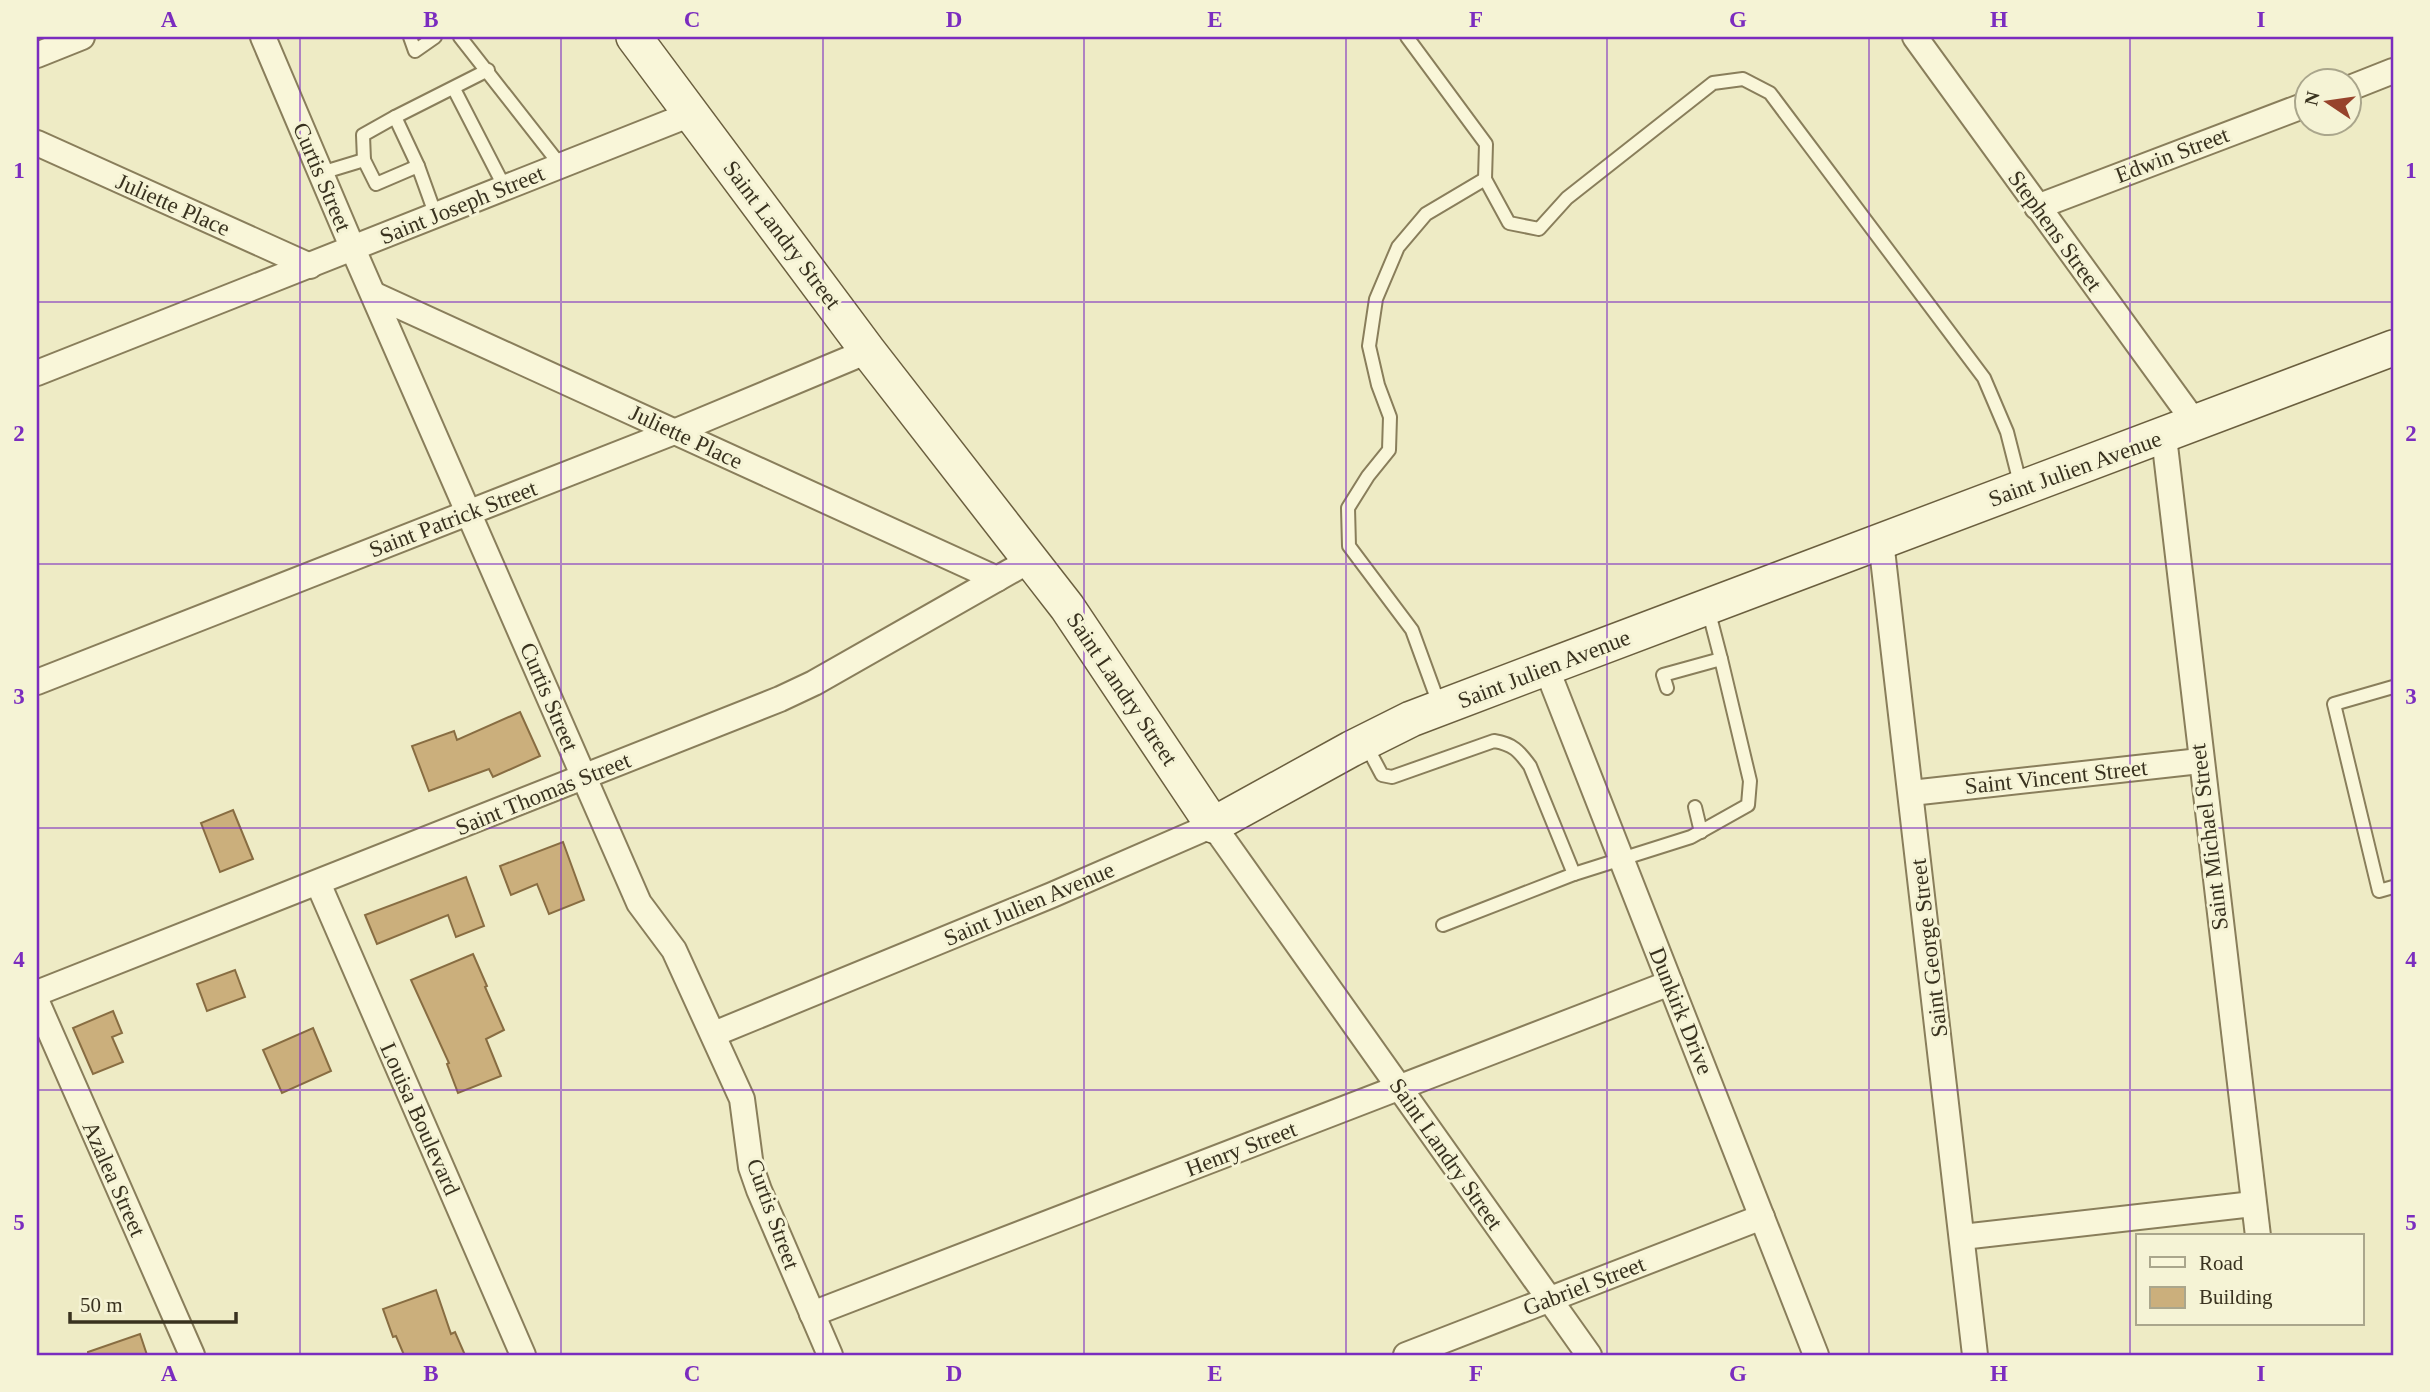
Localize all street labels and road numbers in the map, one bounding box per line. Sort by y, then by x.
street label: Curtis Street [288,119,356,236]
street label: Edwin Street [2112,122,2233,188]
street label: Saint Landry Street [718,156,846,314]
street label: Saint Joseph Street [376,160,548,249]
street label: Stephens Street [2003,166,2107,296]
street label: Juliette Place [112,169,234,241]
street label: Juliette Place [625,400,747,474]
street label: Saint Julien Avenue [1985,426,2165,512]
street label: Saint Patrick Street [366,475,541,562]
street label: Saint Landry Street [1062,608,1183,771]
street label: Saint Julien Avenue [1454,625,1634,713]
street label: Curtis Street [515,639,583,756]
street label: Saint Michael Street [2185,742,2233,932]
street label: Saint Thomas Street [452,747,635,840]
street label: Saint Vincent Street [1963,755,2149,799]
street label: Saint Julien Avenue [940,857,1118,951]
street label: Saint George Street [1906,857,1952,1039]
street label: Dunkirk Drive [1644,944,1718,1078]
street label: Louisa Boulevard [375,1039,465,1200]
street label: Saint Landry Street [1384,1074,1508,1235]
street label: Henry Street [1182,1116,1301,1182]
street label: Azalea Street [78,1118,151,1241]
street label: Curtis Street [741,1155,805,1273]
street label: Gabriel Street [1520,1251,1649,1321]

